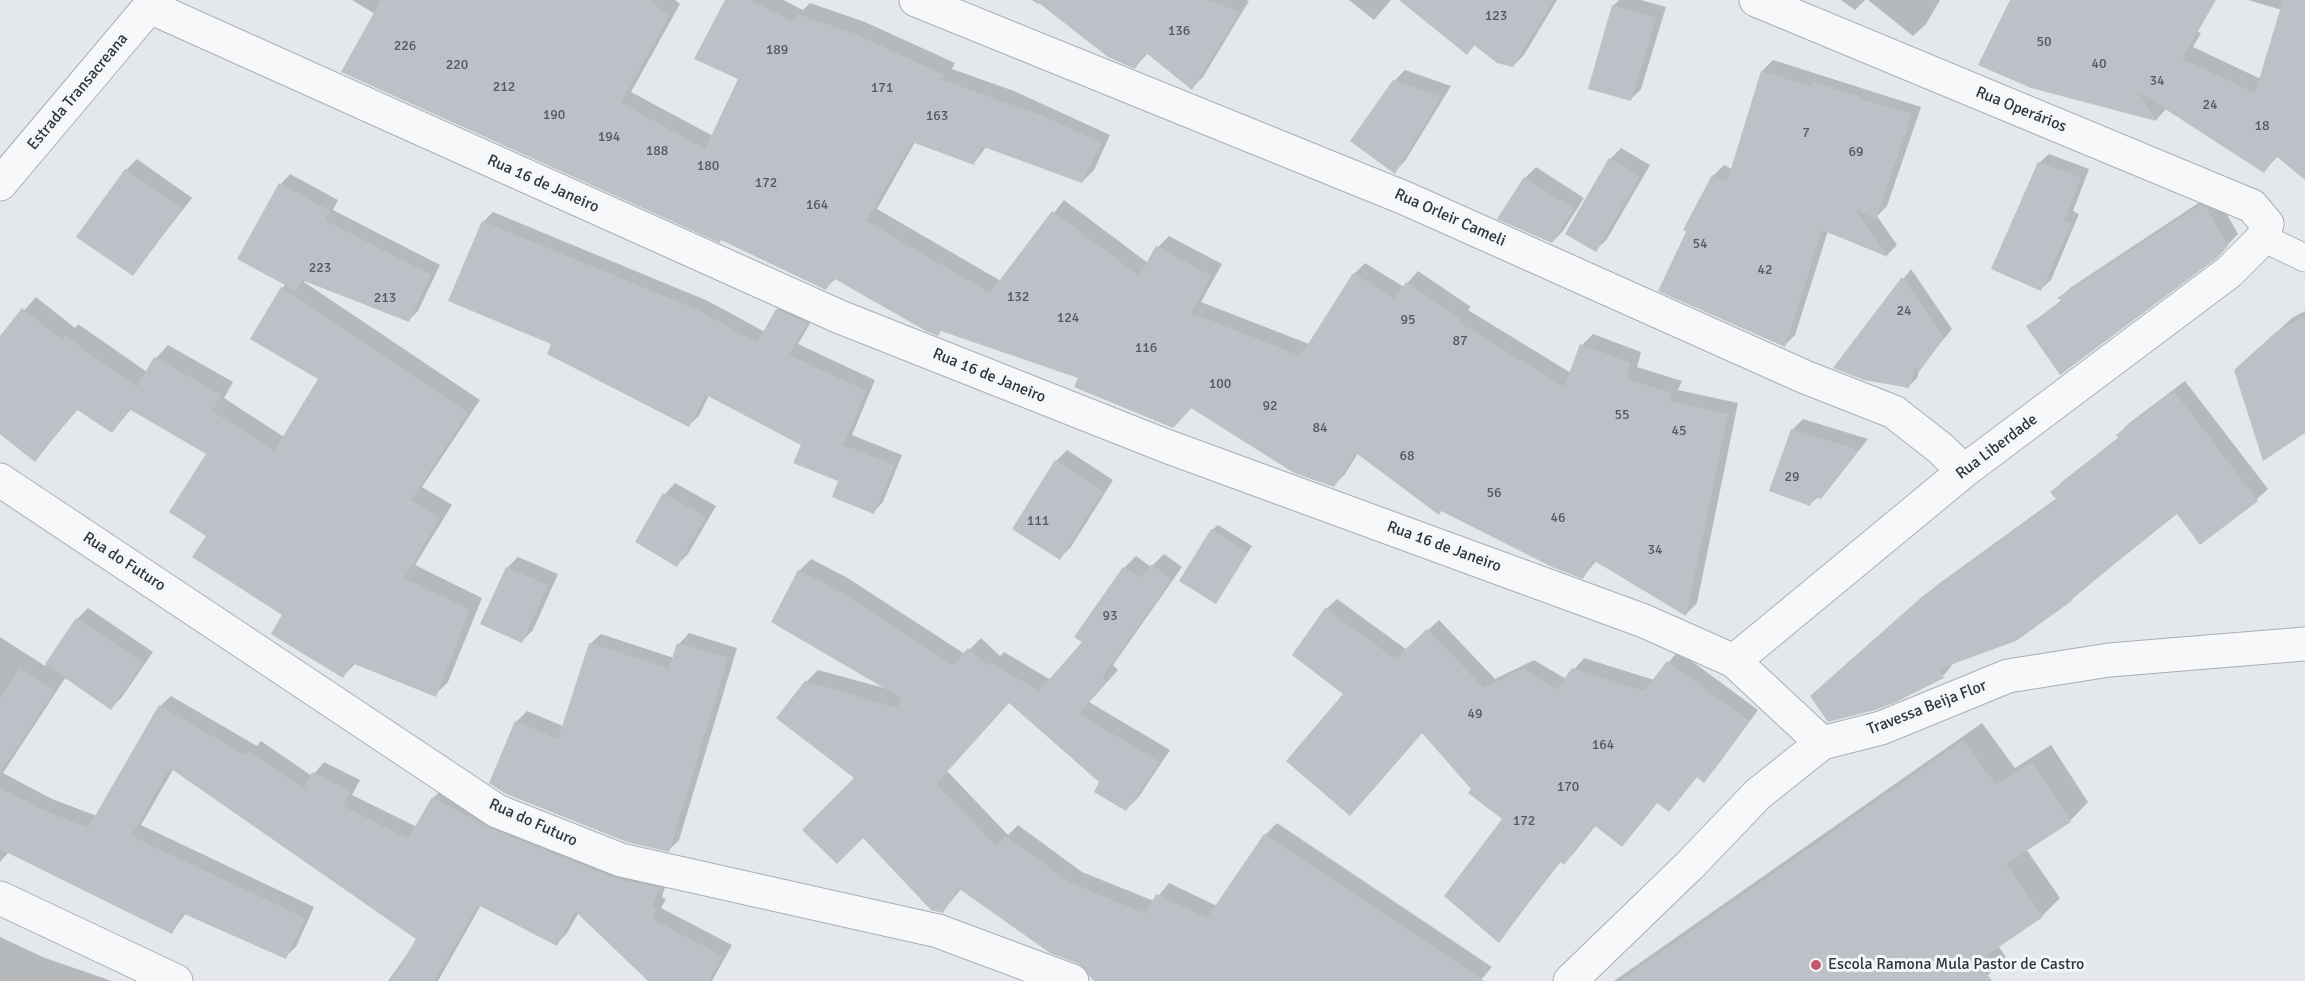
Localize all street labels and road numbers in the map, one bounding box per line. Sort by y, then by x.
street label: Estrada Transacreana [24,30,132,154]
street label: Rua Operários [1973,83,2069,137]
street label: Rua 16 de Janeiro [484,151,602,217]
street label: Rua Orleir Cameli [1391,185,1509,251]
street label: Rua 16 de Janeiro [930,345,1048,407]
street label: Rua Liberdade [1952,410,2042,484]
street label: Rua 16 de Janeiro [1384,517,1504,577]
street label: Rua do Futuro [79,528,169,596]
street label: Travessa Beija Flor [1864,676,1990,740]
street label: Rua do Futuro [486,795,580,851]

